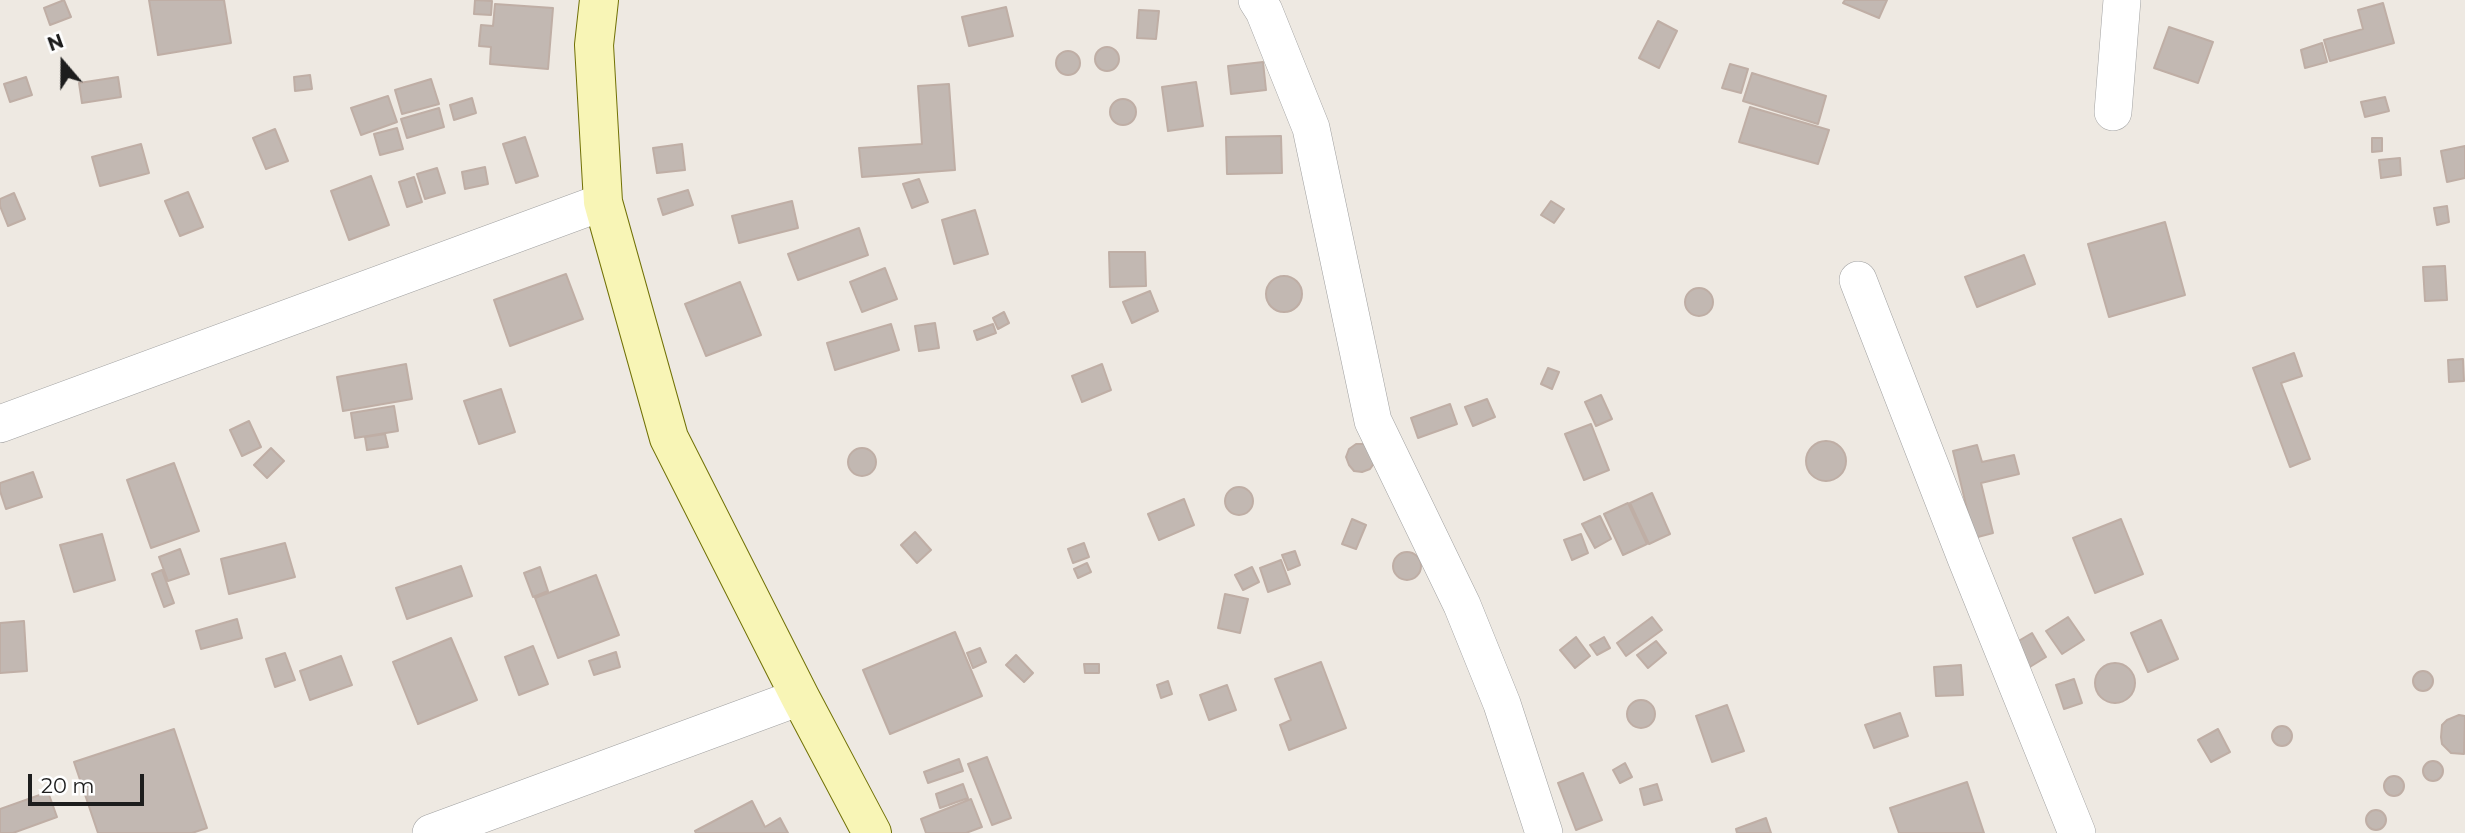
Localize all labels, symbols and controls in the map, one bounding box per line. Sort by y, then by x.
north arrow [28,28,98,98]
text: N [44,29,67,56]
scale bar [32,760,147,804]
text: 20 m [41,773,95,798]

